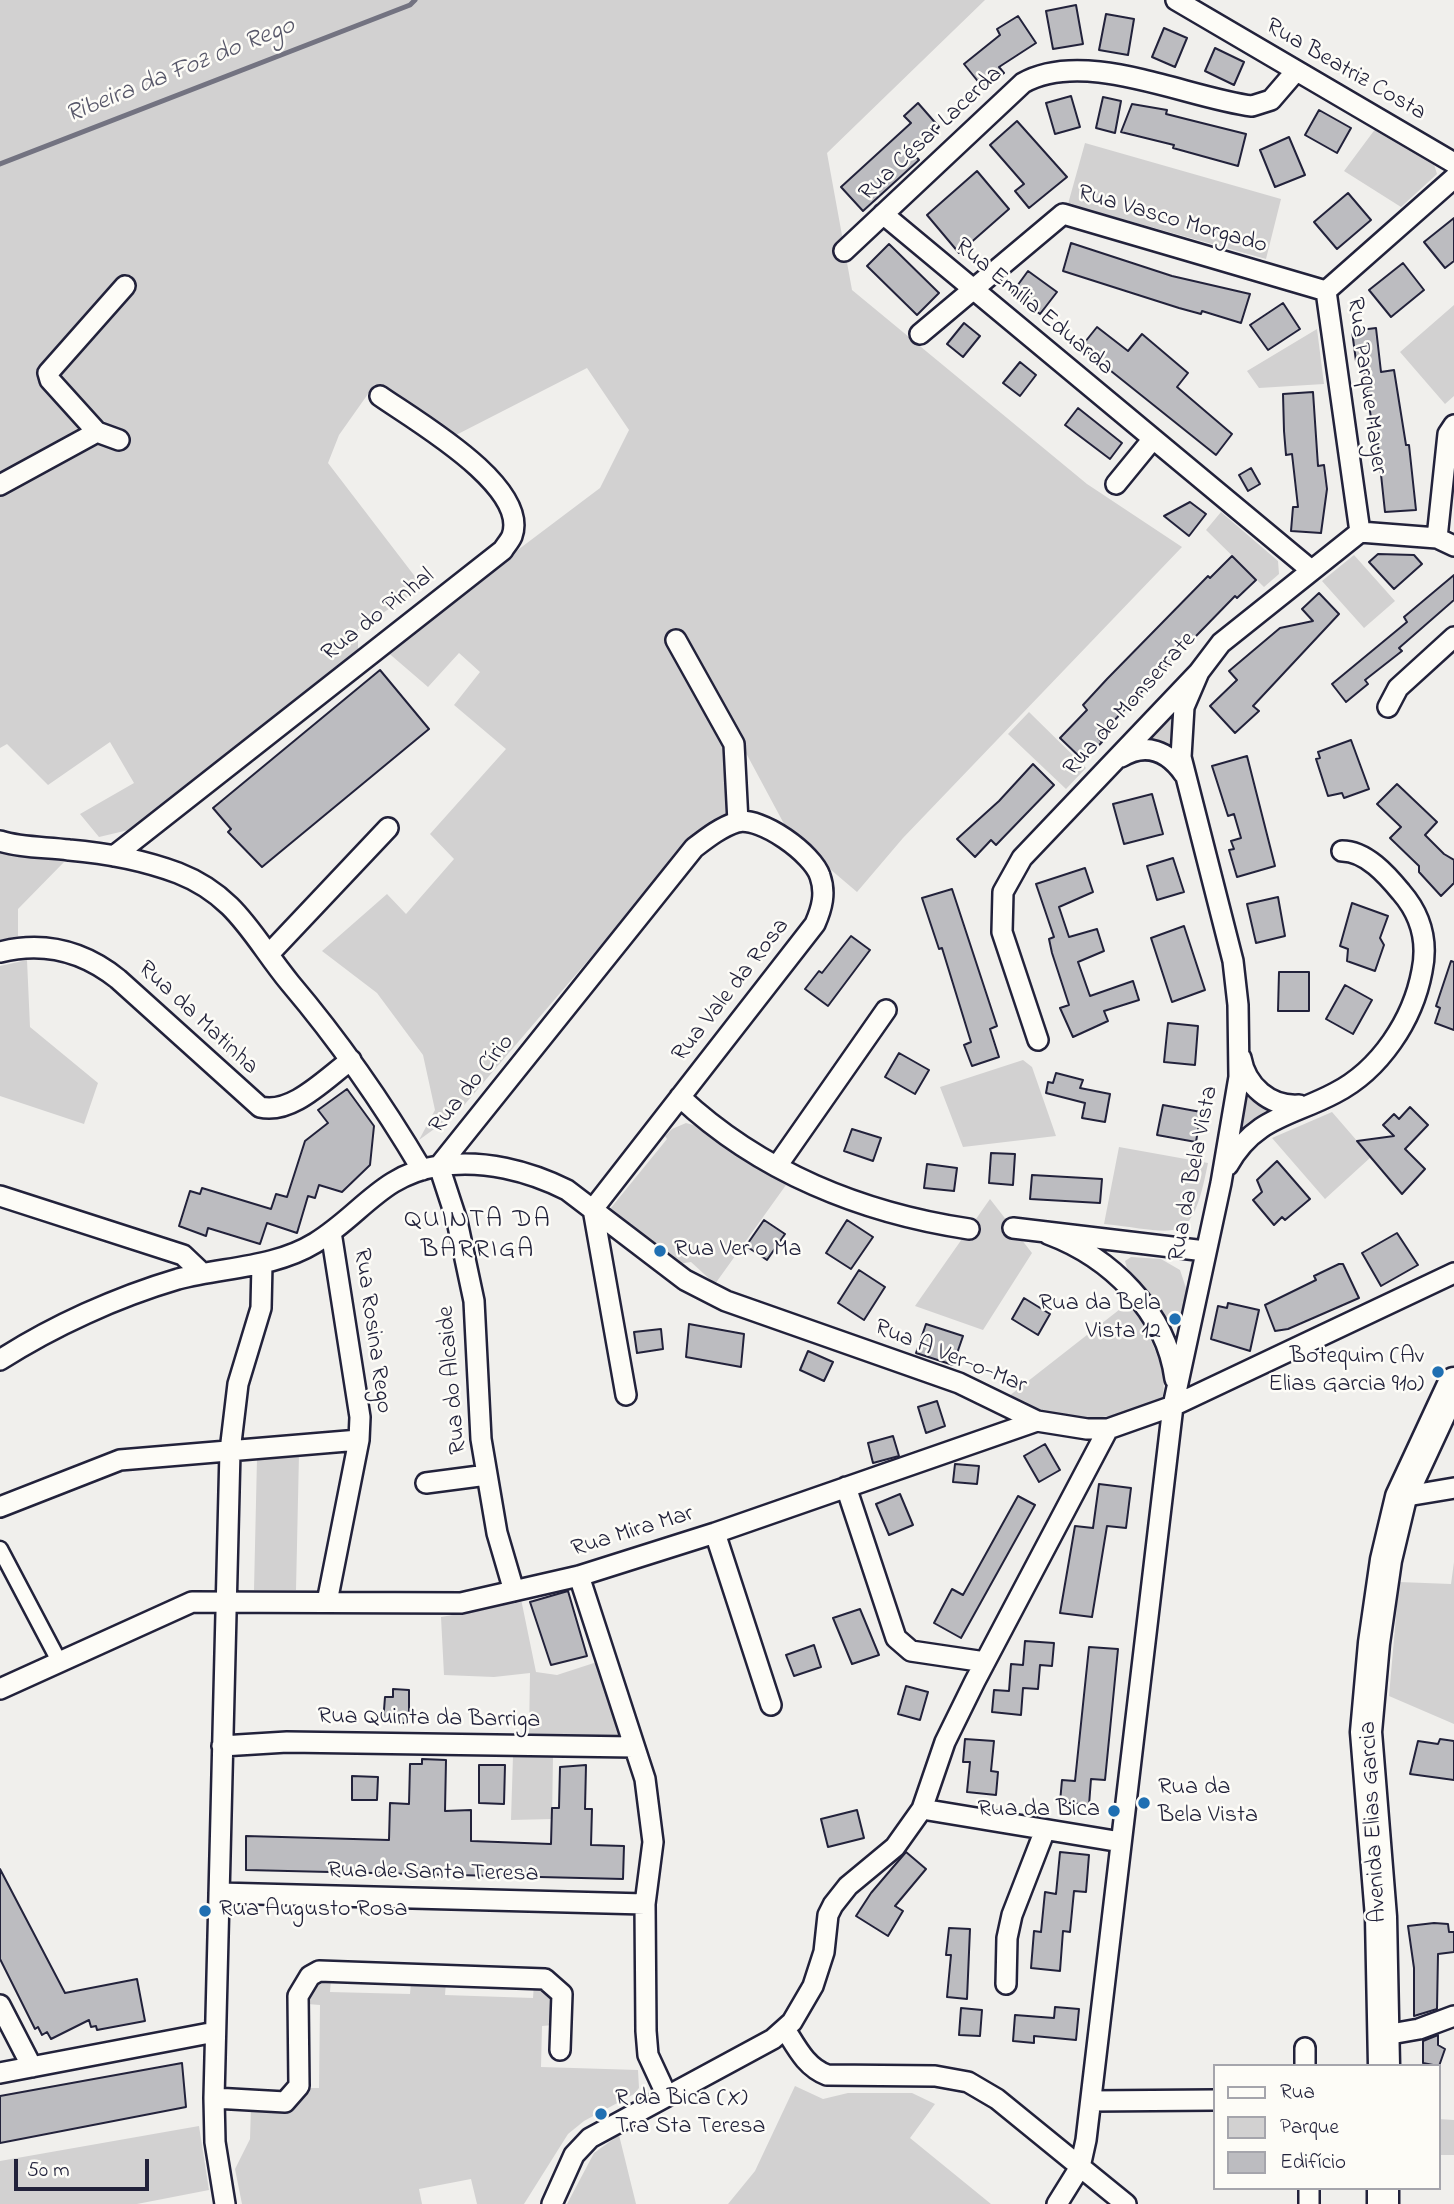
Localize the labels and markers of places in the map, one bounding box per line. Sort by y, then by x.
place label: Rua Ver o Ma [674,1237,801,1265]
marker: Rua Ver o Ma [652,1243,668,1259]
place label: Rua da Bela Vista 12 [1039,1291,1161,1347]
marker: Rua da Bela Vista 12 [1167,1311,1183,1327]
place label: Botequim (Av Elias Garcia 910) [1268,1344,1424,1400]
marker: Botequim (Av Elias Garcia 910) [1430,1364,1446,1380]
place label: Rua da Bela Vista [1158,1775,1258,1831]
marker: Rua da Bela Vista [1136,1795,1152,1811]
place label: Rua da Bica [978,1797,1100,1825]
marker: Rua da Bica [1106,1803,1122,1819]
place label: Rua Augusto Rosa [219,1897,407,1925]
marker: Rua Augusto Rosa [197,1903,213,1919]
place label: R da Bica (X) Tra Sta Teresa [615,2086,765,2142]
marker: R da Bica (X) Tra Sta Teresa [593,2106,609,2122]

